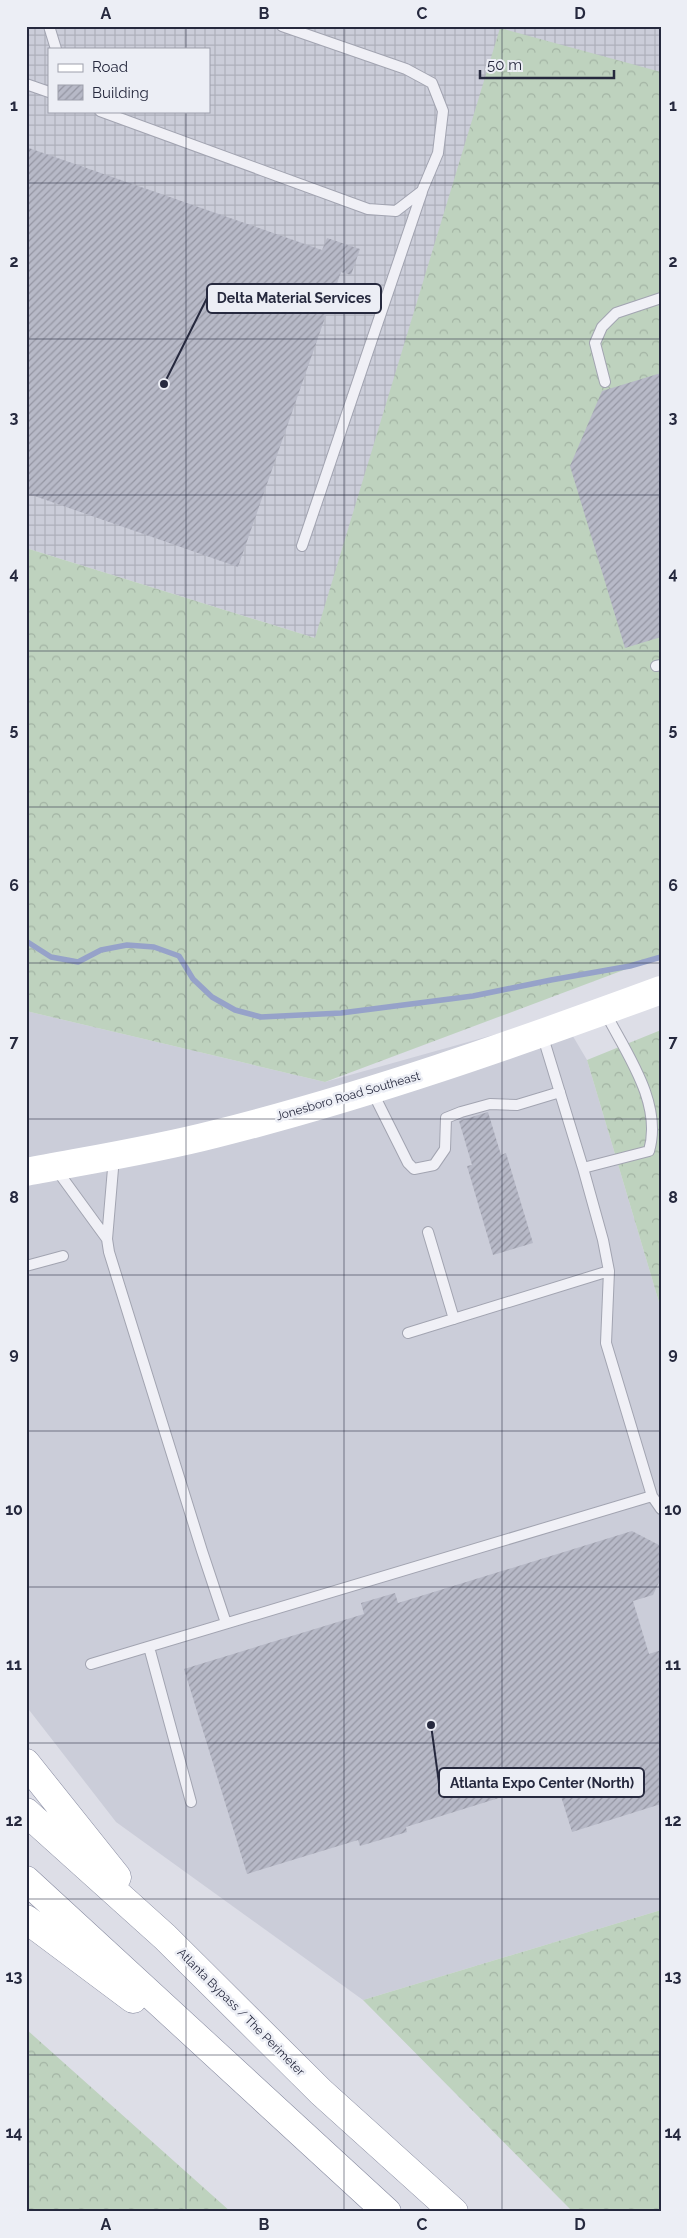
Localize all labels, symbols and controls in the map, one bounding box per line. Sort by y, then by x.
text: A [101,4,112,23]
text: B [259,4,270,23]
text: C [417,4,428,23]
text: D [574,4,586,23]
legend [48,48,210,112]
scale bar [480,48,613,80]
text: 50 m [487,56,522,74]
text: Road [92,58,128,76]
text: Building [92,84,149,102]
text: 1 [10,96,18,115]
text: 1 [669,96,677,115]
text: 2 [9,252,19,271]
text: 2 [668,252,678,271]
callout: Delta Material Services [207,284,381,313]
text: Delta Material Services [217,290,371,306]
text: 3 [10,408,19,427]
text: 3 [669,408,678,427]
text: 4 [9,564,19,583]
text: 4 [668,564,678,583]
text: 5 [10,720,19,739]
text: 5 [669,720,678,739]
text: 6 [9,876,19,895]
text: 6 [668,876,678,895]
text: 7 [10,1032,19,1051]
text: 7 [669,1032,678,1051]
street label: Jonesboro Road Southeast [274,1069,422,1123]
text: 8 [9,1188,19,1207]
text: 8 [668,1188,678,1207]
text: 9 [9,1344,19,1363]
text: 9 [668,1344,678,1363]
text: 10 [5,1500,23,1519]
text: 10 [664,1500,682,1519]
text: 11 [6,1655,22,1674]
text: 11 [665,1655,681,1674]
callout: Atlanta Expo Center (North) [439,1768,644,1797]
text: Atlanta Expo Center (North) [450,1775,634,1791]
text: 12 [6,1811,22,1830]
text: 12 [665,1811,681,1830]
street label: Atlanta Bypass / The Perimeter [175,1946,308,2079]
text: 13 [6,1967,22,1986]
text: 13 [665,1967,681,1986]
text: 14 [5,2123,23,2142]
text: 14 [664,2123,682,2142]
text: A [101,2215,112,2234]
text: B [259,2215,270,2234]
text: C [417,2215,428,2234]
text: D [574,2215,586,2234]

